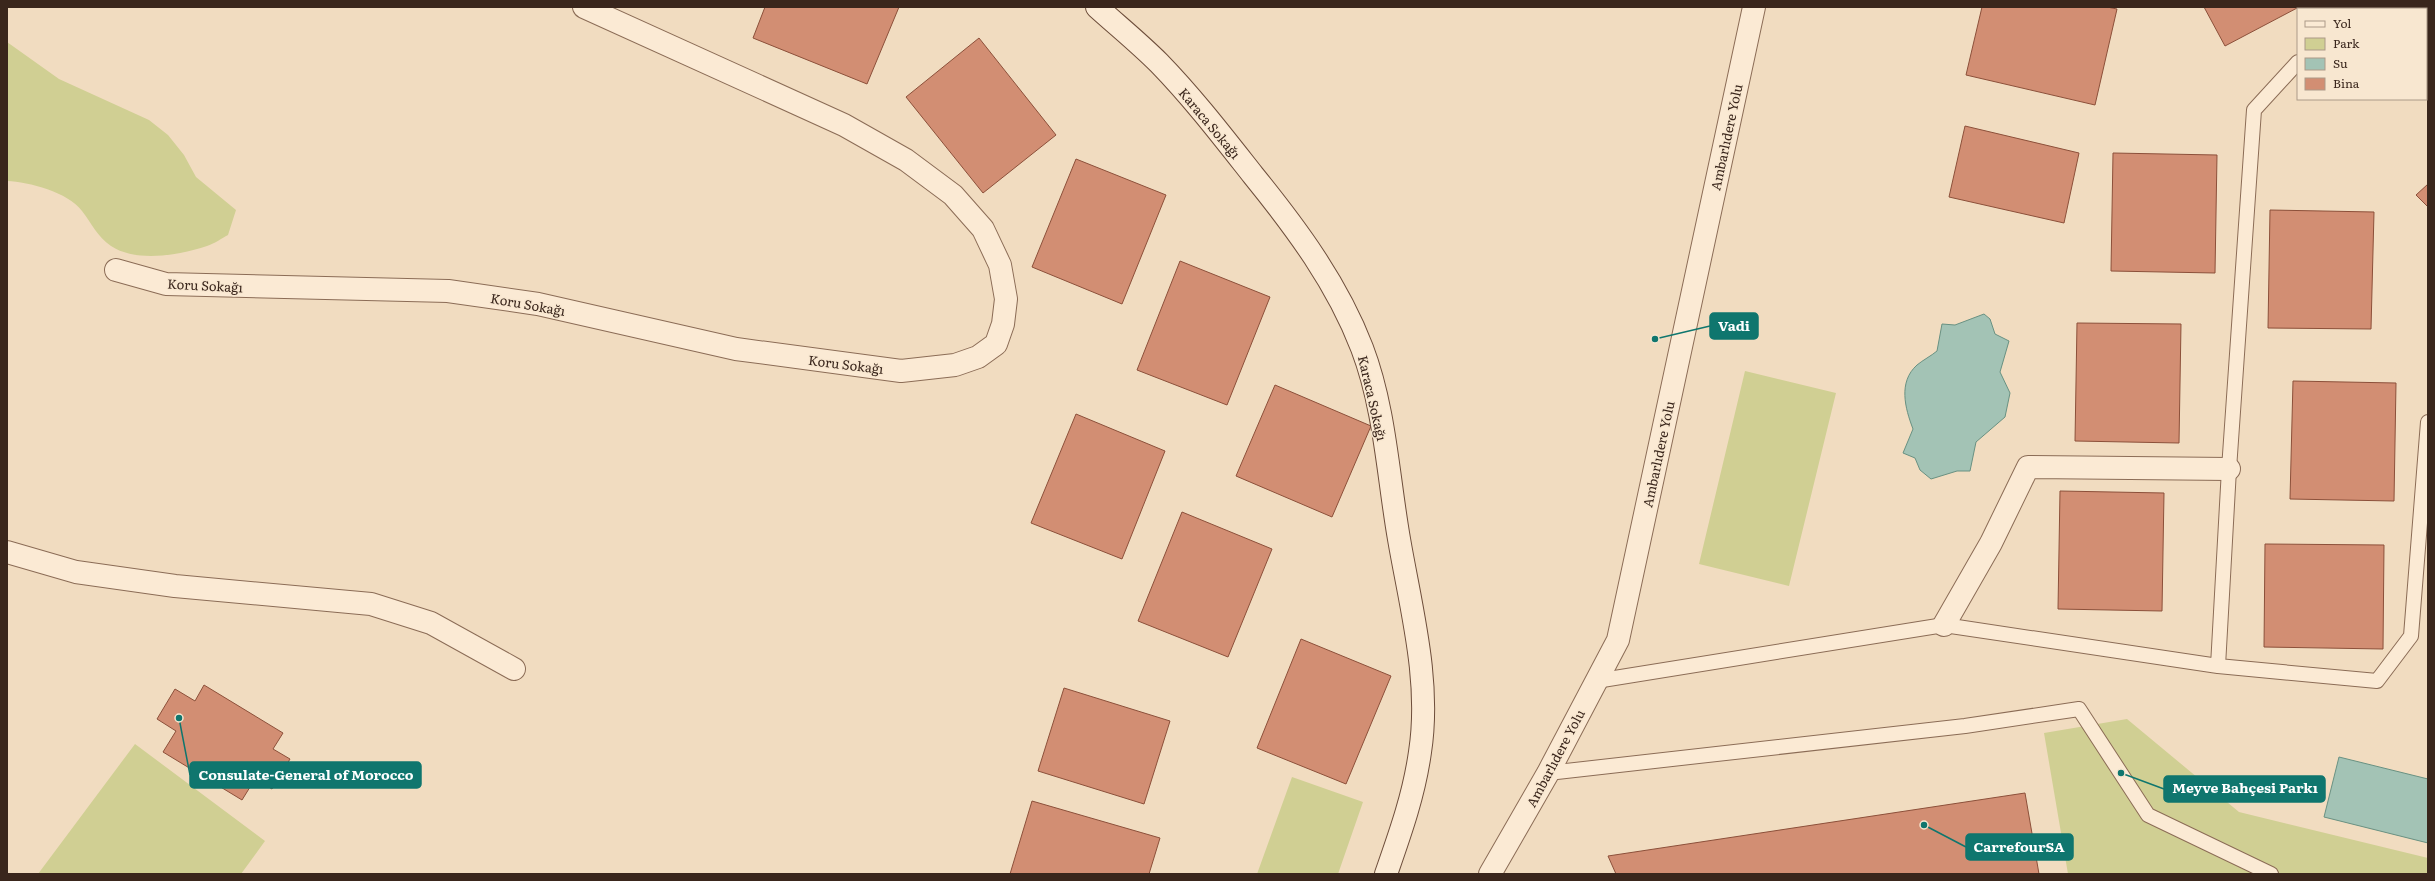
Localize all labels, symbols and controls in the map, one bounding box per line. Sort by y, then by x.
legend [2297,8,2427,100]
text: Yol [2333,14,2351,32]
text: Park [2333,34,2360,52]
text: Su [2333,54,2348,72]
text: Bina [2333,74,2360,92]
street label: Ambarlıdere Yolu [1705,82,1747,192]
street label: Karaca Sokağı [1175,83,1246,163]
street label: Koru Sokağı [167,274,244,297]
street label: Koru Sokağı [489,288,568,320]
callout: Vadi [1710,313,1758,339]
text: Vadi [1718,315,1750,335]
street label: Koru Sokağı [807,350,885,378]
street label: Karaca Sokağı [1354,353,1392,443]
street label: Ambarlıdere Yolu [1637,399,1679,509]
street label: Ambarlıdere Yolu [1521,706,1589,810]
callout: Consulate-General of Morocco [190,762,421,788]
text: Consulate-General of Morocco [198,764,414,784]
callout: Meyve Bahçesi Parkı [2164,776,2325,802]
text: Meyve Bahçesi Parkı [2172,777,2318,797]
callout: CarrefourSA [1966,834,2073,860]
text: CarrefourSA [1973,836,2065,856]

